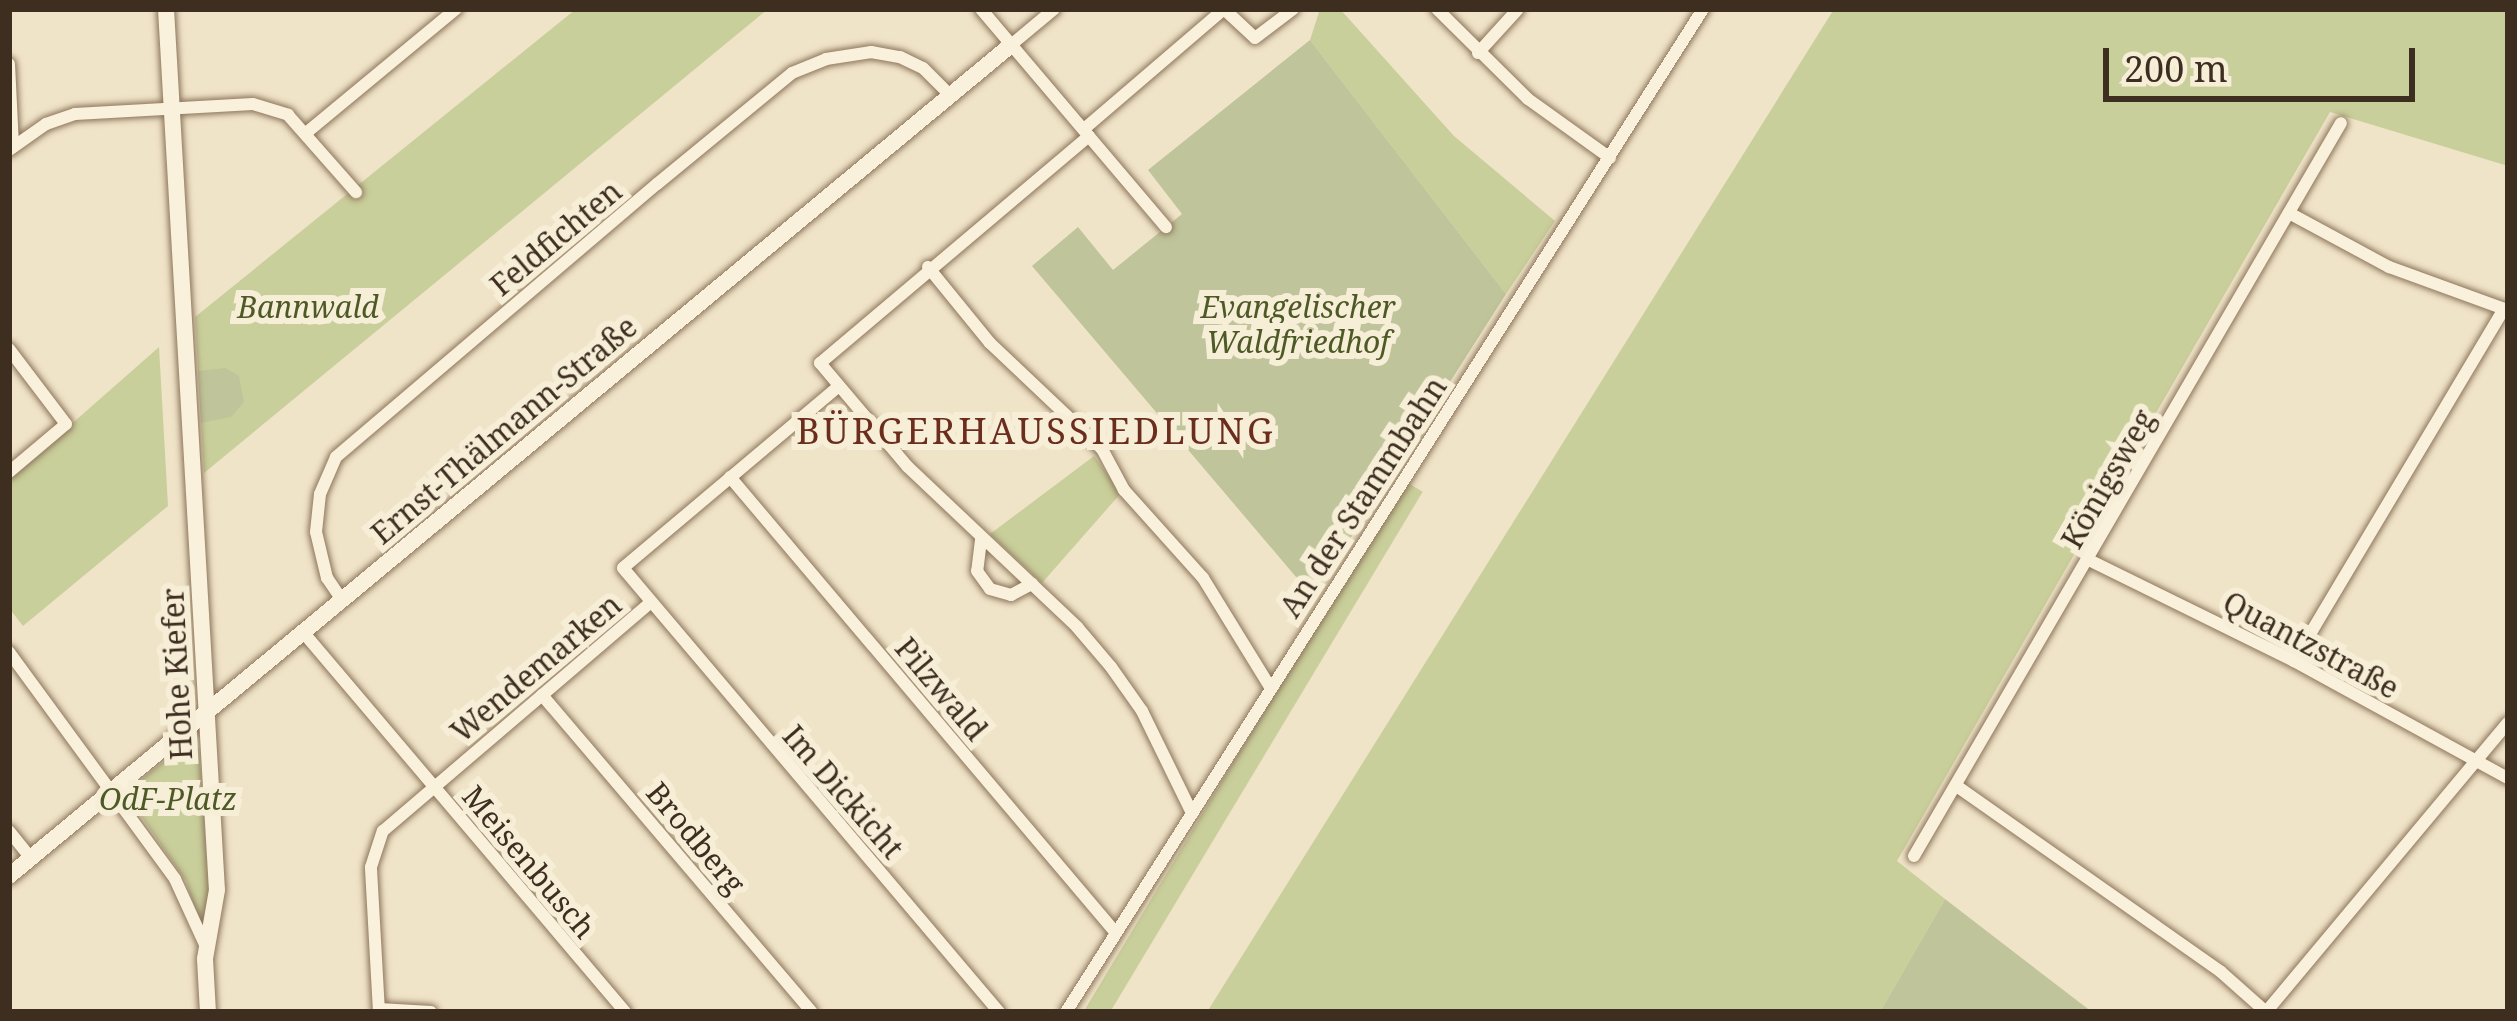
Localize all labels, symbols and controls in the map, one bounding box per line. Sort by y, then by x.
scale bar [2109,24,2421,98]
text: 200 m [2124,44,2228,93]
street label: Feldfichten [483,173,629,303]
park label: Bannwald [237,289,379,325]
park label: Evangelischer Waldfriedhof [1200,289,1396,360]
street label: Ernst-Thälmann-Straße [364,308,644,552]
street label: An der Stammbahn [1272,370,1454,624]
street label: Königsweg [2054,403,2162,555]
district label: BÜRGERHAUSSIEDLUNG [796,409,1276,453]
street label: Quantzstraße [2217,584,2405,706]
street label: Wendemarken [444,586,628,750]
street label: Hohe Kiefer [155,587,199,761]
street label: Pilzwald [888,630,994,748]
street label: Im Dickicht [775,718,911,866]
street label: Brodberg [639,775,753,901]
street label: Meisenbusch [455,779,603,945]
park label: OdF-Platz [99,781,237,817]

